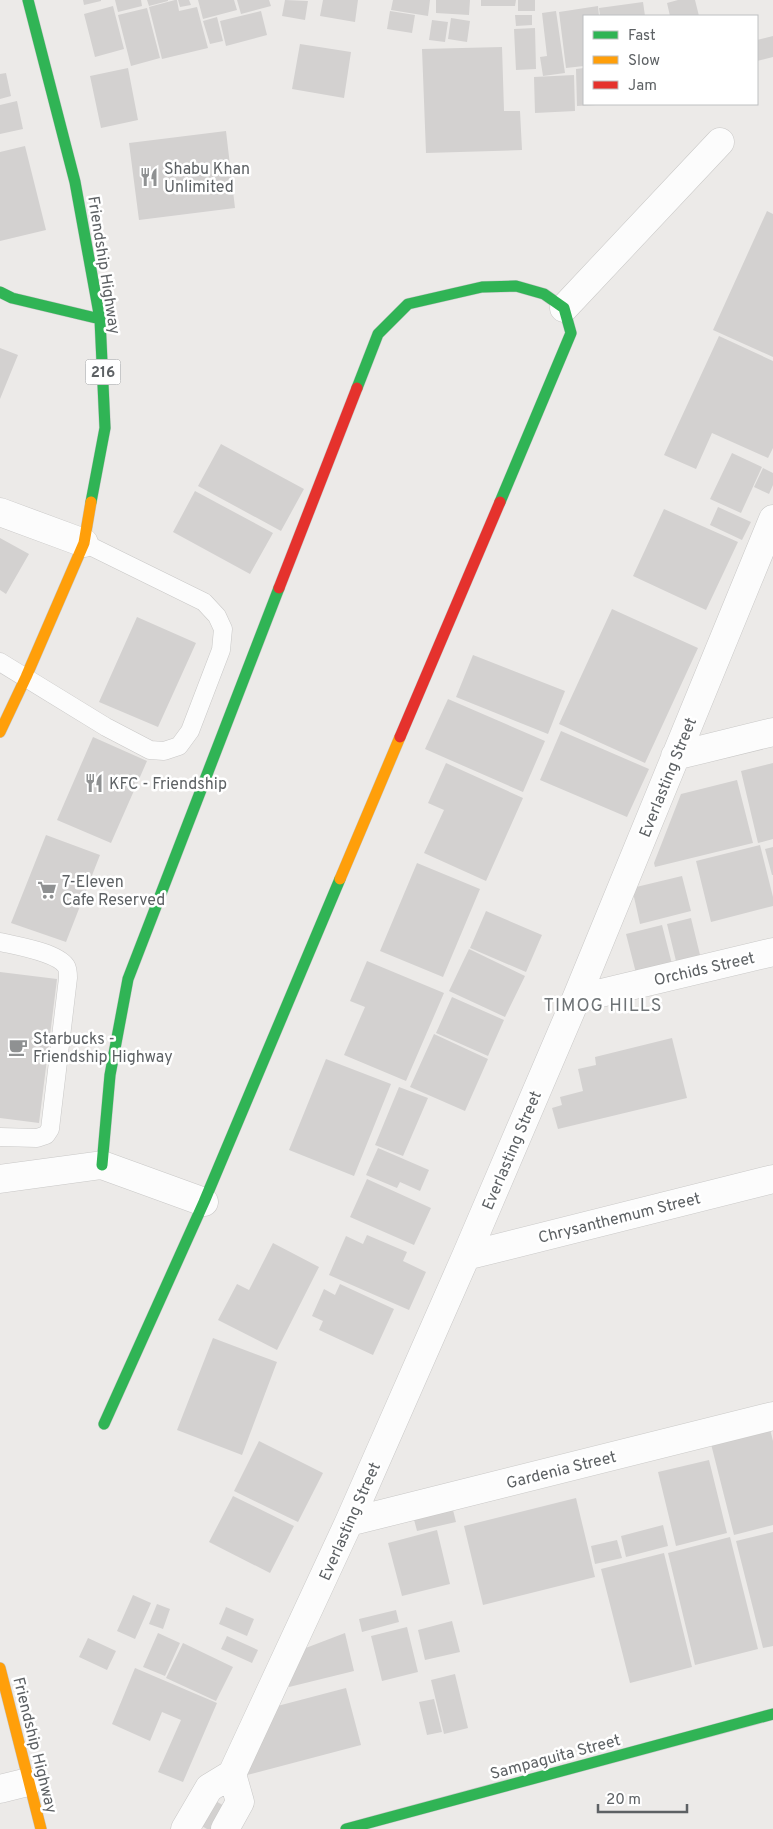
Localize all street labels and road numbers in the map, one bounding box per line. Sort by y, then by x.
street label: Friendship Highway [82,195,124,336]
road number: 216 [86,360,120,384]
street label: Everlasting Street [636,715,702,841]
street label: Orchids Street [652,949,757,991]
street label: Everlasting Street [479,1088,547,1213]
street label: Chrysanthemum Street [536,1189,703,1249]
street label: Gardenia Street [504,1448,618,1494]
street label: Everlasting Street [316,1459,386,1584]
street label: Friendship Highway [7,1675,61,1816]
street label: Sampaguita Street [488,1731,623,1785]

